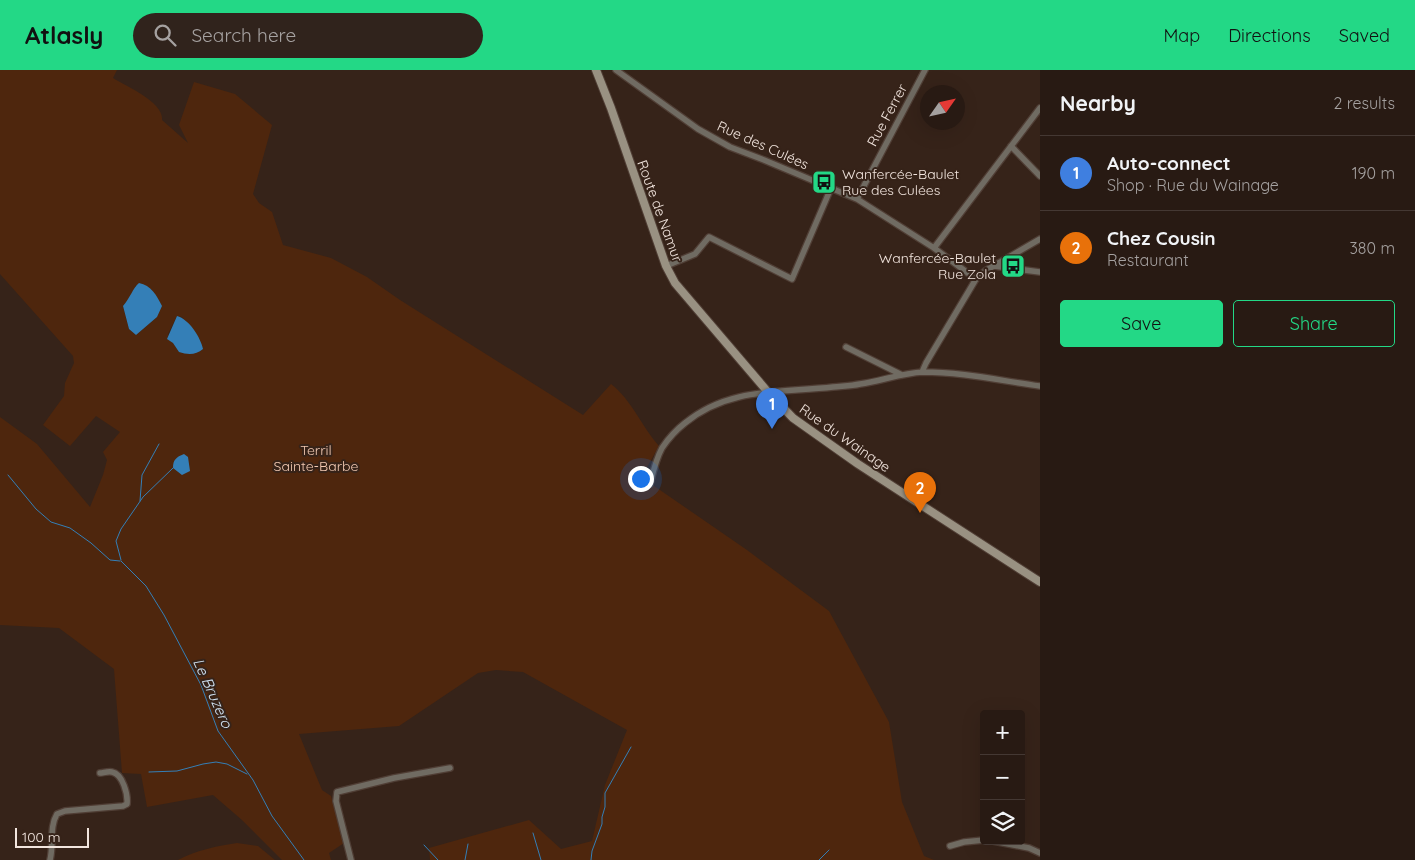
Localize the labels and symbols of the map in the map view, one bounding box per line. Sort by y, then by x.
street label: Rue Ferrer [863,80,911,149]
north arrow [920,85,965,130]
street label: Rue des Culées [714,117,812,173]
street label: Route de Namur [633,158,687,265]
place label: Wanfercée-Baulet Rue des Culées [842,165,959,199]
bus stop icon: Wanfercée-Baulet Rue des Culées [811,169,837,195]
place label: Wanfercée-Baulet Rue Zola [879,249,996,283]
bus stop icon: Wanfercée-Baulet Rue Zola [1000,253,1026,279]
pin: 1 [756,388,788,429]
street label: Rue du Wainage [796,400,894,476]
park label: Terril Sainte-Barbe [274,441,359,475]
your location [628,466,654,492]
pin: 2 [904,472,936,513]
water label: Le Bruzero [189,655,237,732]
scale bar [15,825,89,848]

